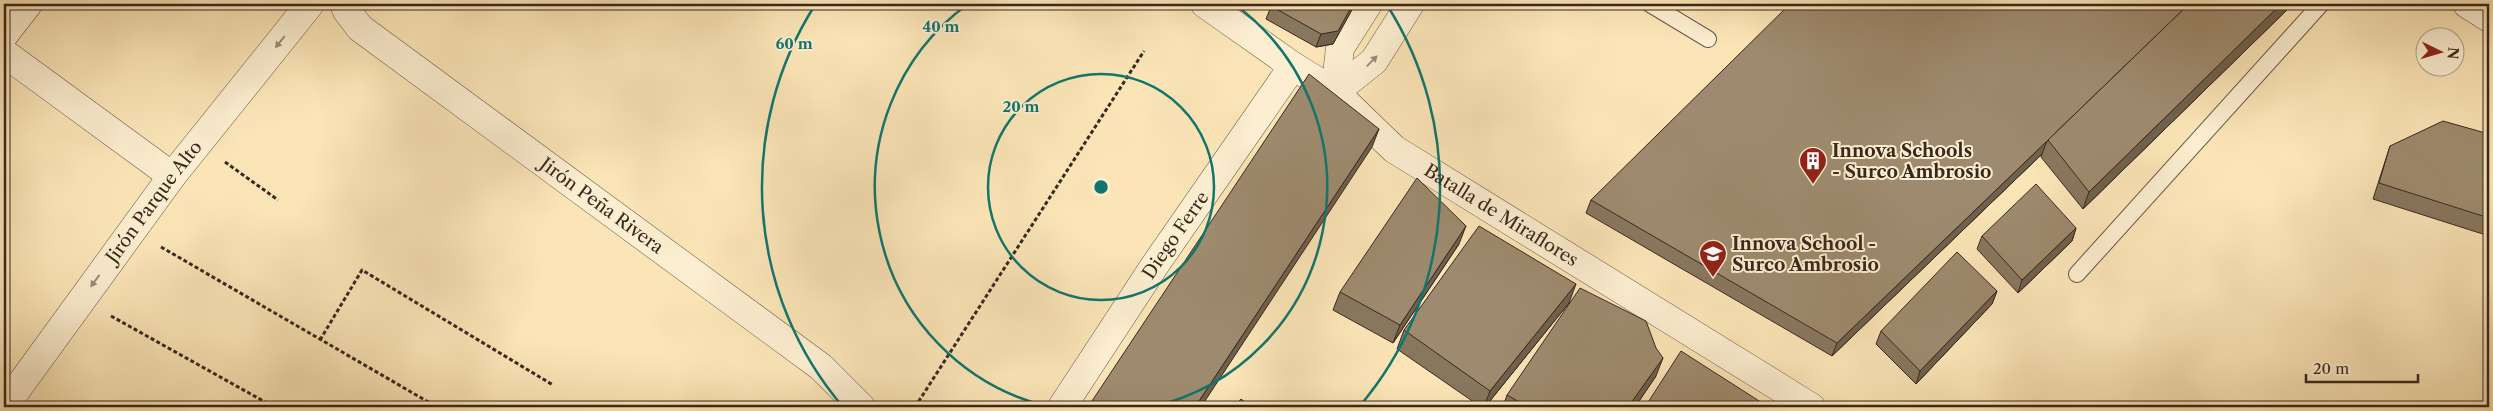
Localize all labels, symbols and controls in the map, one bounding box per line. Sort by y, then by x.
text: 40 m [922,17,960,36]
north arrow [2416,28,2466,78]
text: 60 m [775,34,813,53]
one-way arrow [274,35,285,48]
text: N [2443,46,2462,60]
one-way arrow [1366,55,1378,67]
text: 20 m [1002,97,1040,116]
street label: Jirón Parque Alto [99,136,207,270]
place label: Innova Schools - Surco Ambrosio [1832,140,1992,183]
building icon: Innova Schools - Surco Ambrosio [1798,146,1828,185]
street label: Jirón Peña Rivera [533,151,668,259]
street label: Batalla de Miraflores [1420,159,1582,271]
centre of rings [1092,178,1110,196]
street label: Diego Ferre [1138,187,1214,283]
place label: Innova School - Surco Ambrosio [1732,233,1879,276]
school or university icon: Innova School - Surco Ambrosio [1698,239,1728,278]
one-way arrow [90,274,100,288]
scale bar [2306,351,2418,383]
text: 20 m [2313,359,2349,378]

